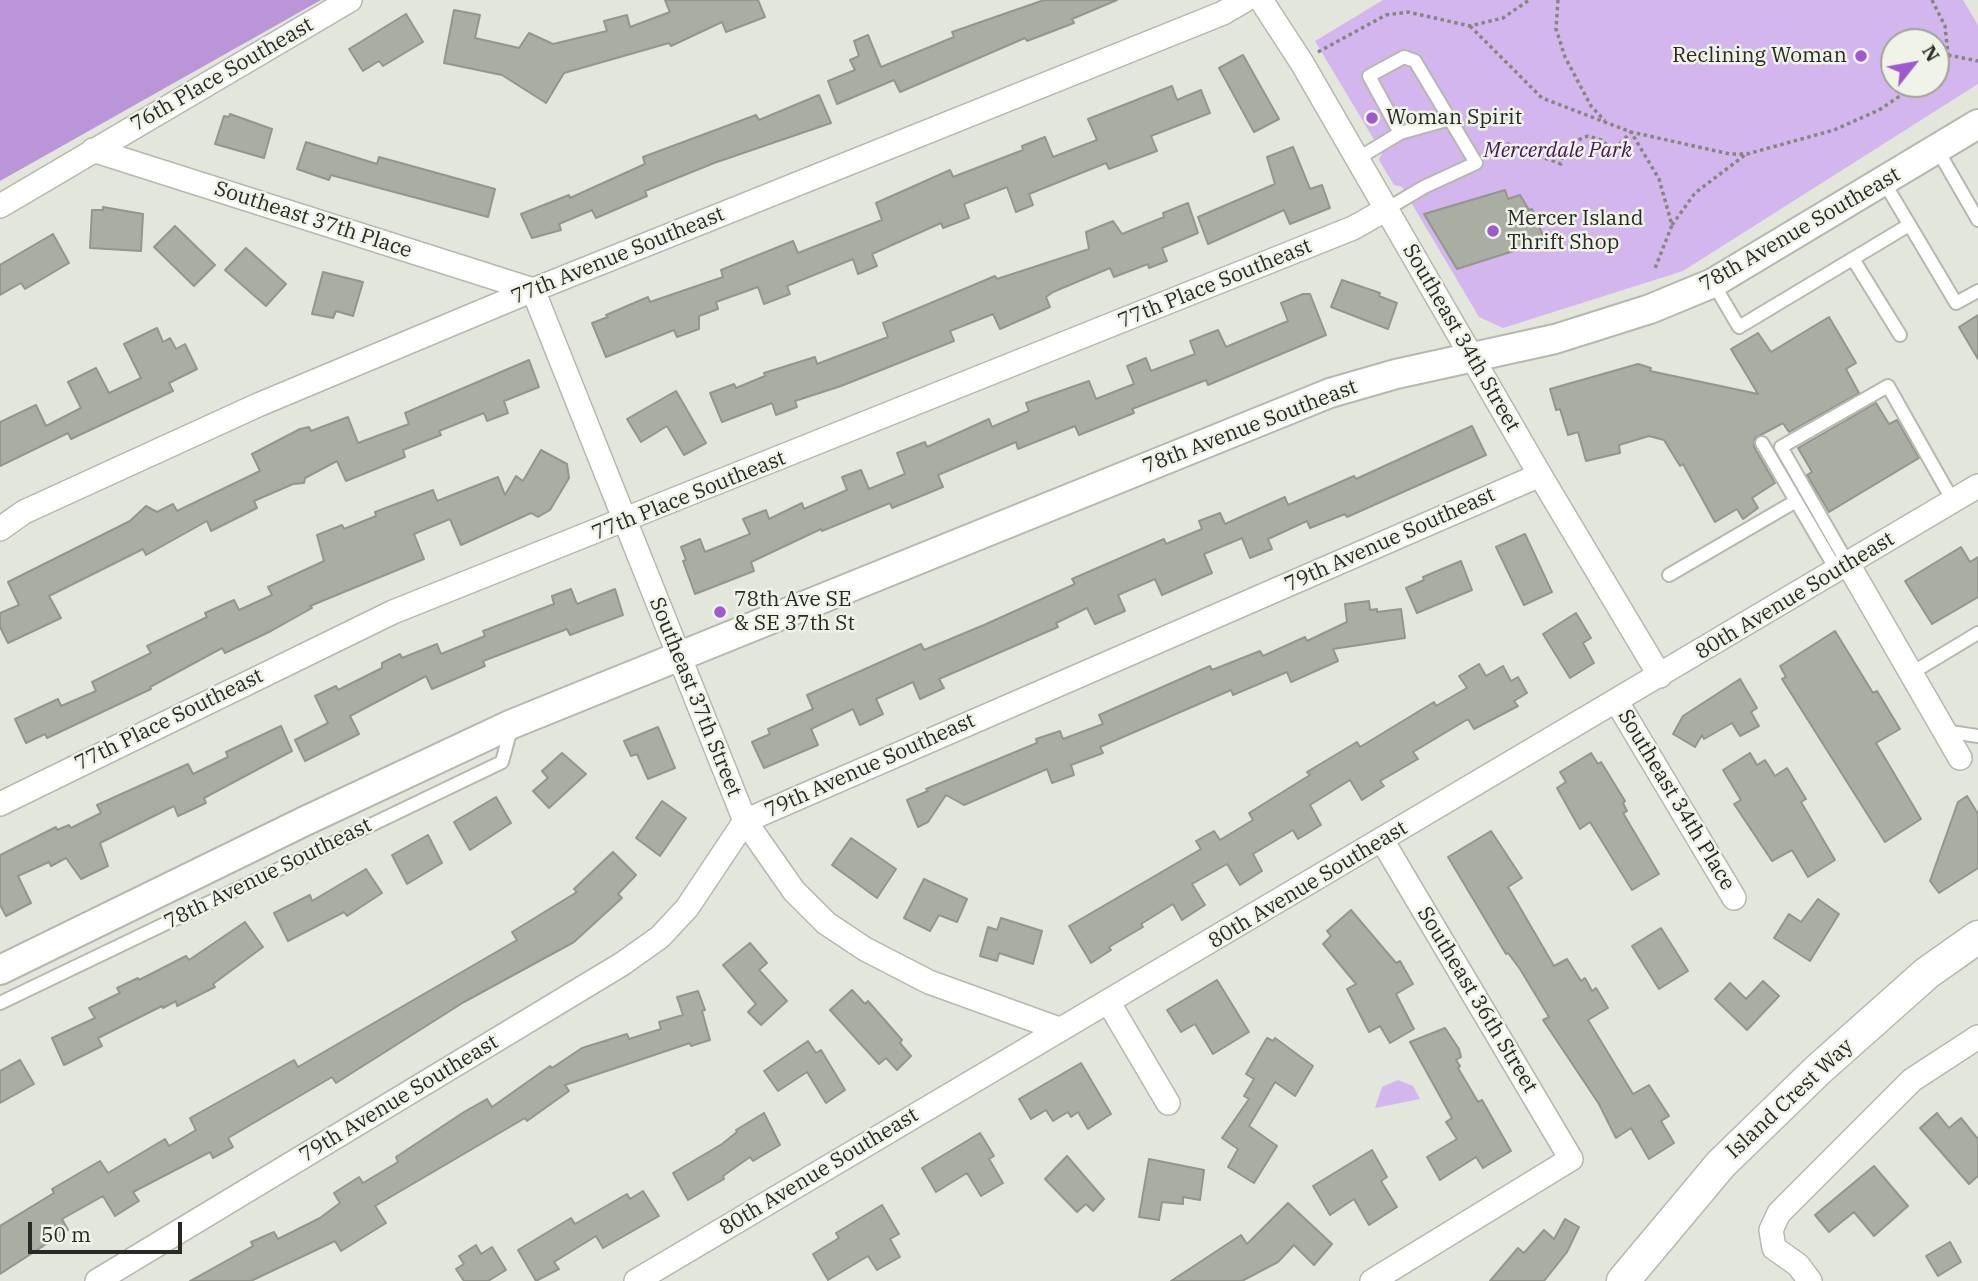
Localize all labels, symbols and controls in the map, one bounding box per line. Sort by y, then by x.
street label: 76th Place Southeast [126,12,318,138]
north arrow [1880,28,1950,98]
text: N [1917,41,1945,66]
place label: Reclining Woman [1672,43,1847,69]
marker: Reclining Woman [1853,48,1869,64]
place label: Woman Spirit [1386,105,1522,131]
marker: Woman Spirit [1364,110,1380,126]
park label: Mercerdale Park [1484,138,1632,164]
street label: 78th Avenue Southeast [1695,162,1905,298]
street label: Southeast 37th Place [211,176,415,264]
street label: 77th Avenue Southeast [508,202,728,310]
place label: Mercer Island Thrift Shop [1507,206,1643,256]
marker: Mercer Island Thrift Shop [1485,223,1501,239]
street label: 77th Place Southeast [1115,234,1315,334]
street label: Southeast 34th Street [1397,240,1525,436]
street label: 78th Avenue Southeast [1139,374,1361,480]
street label: 77th Place Southeast [589,446,789,546]
street label: 79th Avenue Southeast [1281,482,1499,598]
street label: 80th Avenue Southeast [1691,527,1899,665]
place label: 78th Ave SE & SE 37th St [734,587,855,637]
street label: Southeast 37th Street [643,594,747,800]
marker: 78th Ave SE & SE 37th St [712,604,728,620]
street label: 77th Place Southeast [71,663,267,777]
street label: Southeast 34th Place [1612,705,1740,895]
street label: 79th Avenue Southeast [761,708,979,824]
street label: 78th Avenue Southeast [160,813,376,935]
street label: 80th Avenue Southeast [1204,816,1412,954]
street label: Southeast 36th Street [1411,902,1543,1098]
street label: 79th Avenue Southeast [295,1030,503,1168]
street label: Island Crest Way [1721,1034,1859,1164]
street label: 80th Avenue Southeast [715,1103,923,1241]
scale bar [32,1208,186,1252]
text: 50 m [41,1220,91,1248]

